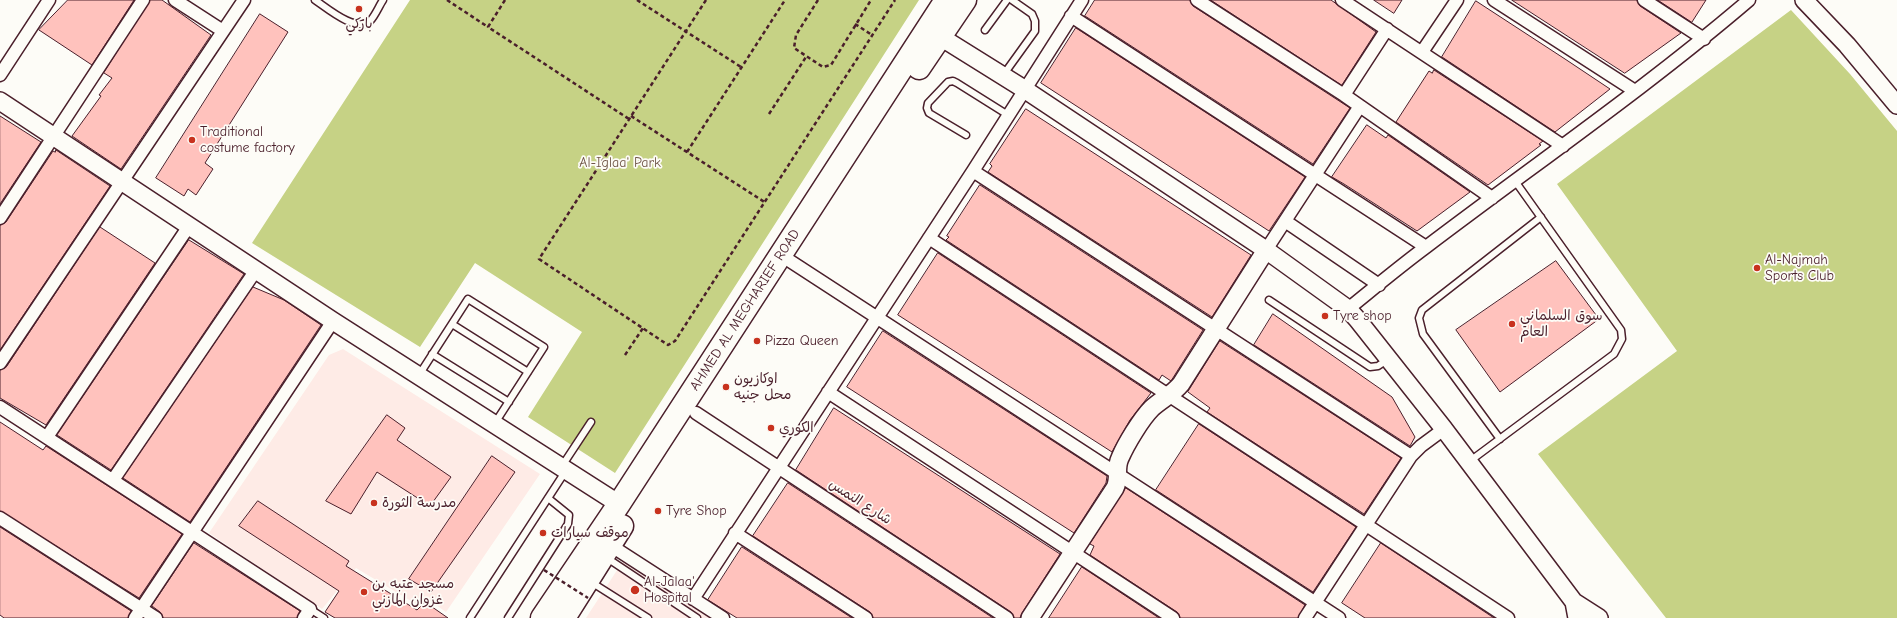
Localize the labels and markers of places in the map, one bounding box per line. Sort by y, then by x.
marker: باركي [354,4,364,14]
place label: باركي [345,16,373,32]
place label: Traditional costume factory [200,124,295,156]
marker: Traditional costume factory [187,135,197,145]
place label: Al-Najmah Sports Club [1765,252,1834,284]
marker: Al-Najmah Sports Club [1752,263,1762,273]
place label: Tyre shop [1333,308,1392,324]
place label: سوق السلماني العام [1520,308,1603,340]
marker: Tyre shop [1320,311,1330,321]
marker: سوق السلماني العام [1507,319,1517,329]
place label: Pizza Queen [765,333,839,349]
marker: Pizza Queen [752,336,762,346]
place label: اوكازيون محل جنيه [734,371,791,404]
marker: اوكازيون محل جنيه [721,382,731,392]
place label: الكوري [779,420,814,436]
marker: الكوري [766,423,776,433]
place label: مدرسة الثورة [382,495,456,511]
marker: مدرسة الثورة [369,498,379,508]
place label: Tyre Shop [666,503,727,519]
marker: Tyre Shop [653,506,663,516]
place label: موقف سيارات [551,525,629,541]
marker: موقف سيارات [538,528,548,538]
place label: Al-Jalaa' Hospital [644,574,695,606]
place label: مسجد عتبه بن غزوان المازني [372,576,454,608]
marker: Al-Jalaa' Hospital [629,584,641,596]
marker: مسجد عتبه بن غزوان المازني [359,587,369,597]

